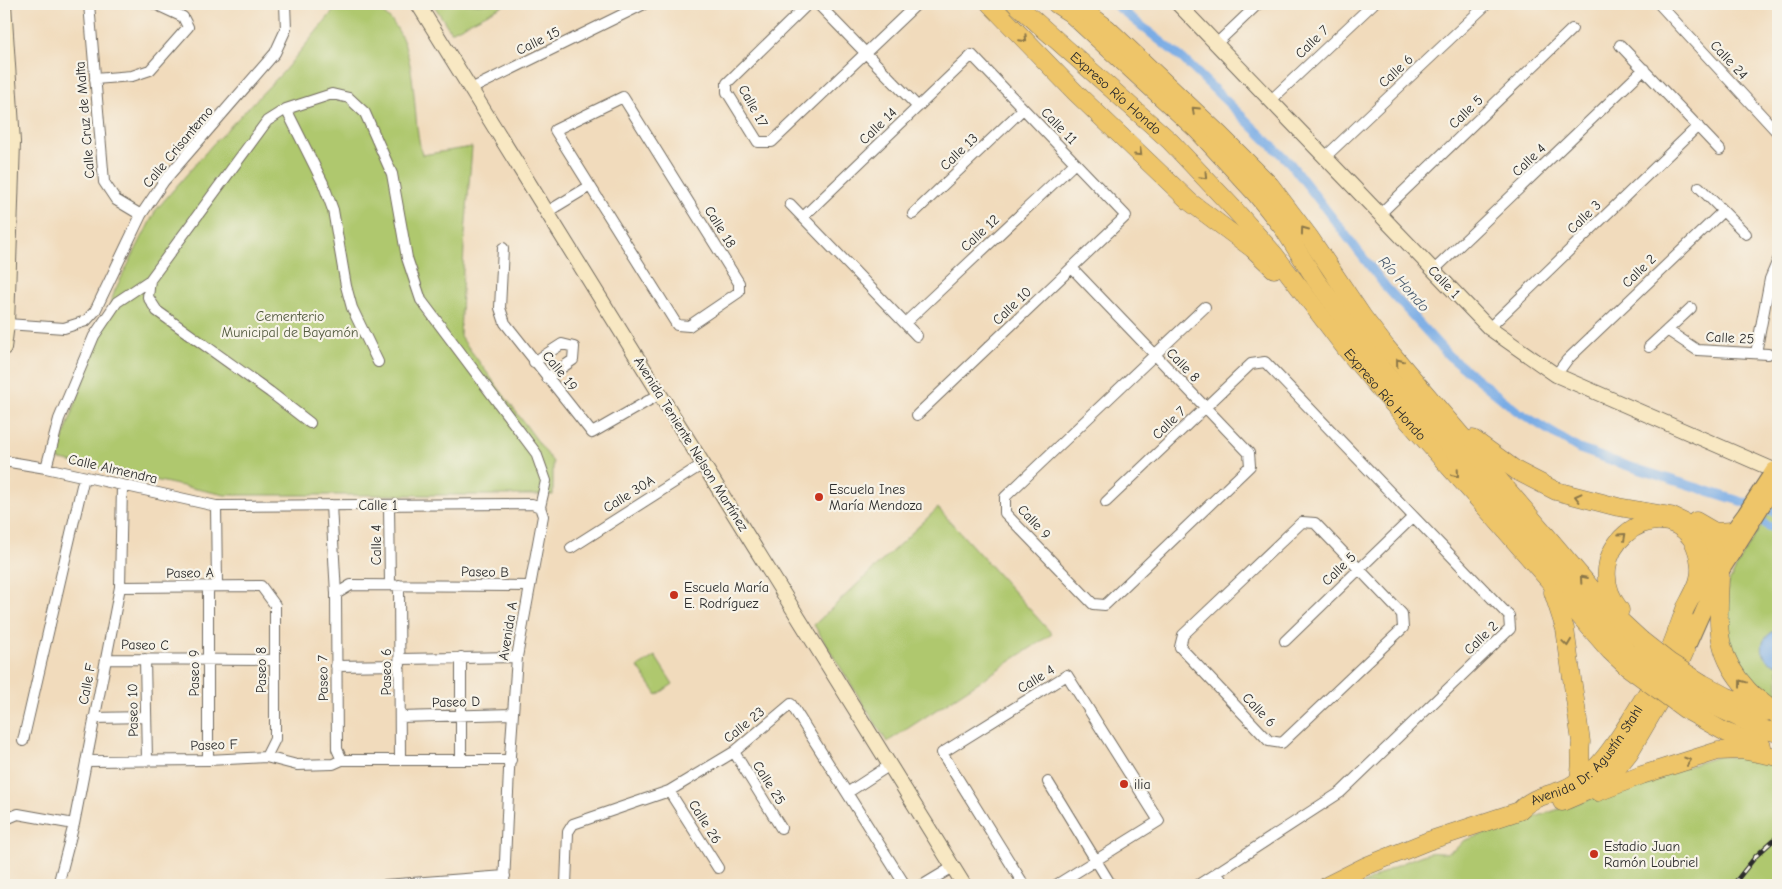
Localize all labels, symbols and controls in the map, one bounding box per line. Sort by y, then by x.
street label: Calle 7 [1292,22,1333,62]
street label: Calle 15 [513,23,563,59]
one-way arrow [1018,33,1027,42]
street label: Calle 24 [1707,37,1752,83]
street label: Expreso Río Hondo [1067,48,1165,138]
street label: Calle 6 [1375,51,1417,91]
street label: Calle Cruz de Malta [71,61,99,179]
street label: Calle 17 [734,82,772,130]
street label: Calle 5 [1445,92,1487,132]
street label: Calle Crisantemo [139,103,217,191]
street label: Calle 14 [856,104,901,148]
street label: Calle 11 [1037,104,1081,148]
one-way arrow [1191,107,1200,116]
street label: Calle 13 [936,130,982,174]
street label: Calle 4 [1509,140,1550,180]
one-way arrow [1134,148,1143,157]
one-way arrow [1198,171,1207,180]
street label: Calle 3 [1563,197,1605,237]
street label: Calle 18 [700,203,740,251]
street label: Calle 12 [957,211,1003,255]
one-way arrow [1301,226,1310,236]
street label: Calle 2 [1618,251,1660,291]
water label: Río Hondo [1375,252,1433,316]
street label: Calle 1 [1424,262,1464,302]
street label: Calle 10 [989,283,1035,329]
park label: Cementerio Municipal de Bayamón [221,308,359,341]
street label: Calle 25 [1705,328,1755,348]
street label: Calle 8 [1163,344,1203,386]
street label: Expreso Río Hondo [1341,345,1430,444]
street label: Calle 19 [539,348,581,394]
street label: Avenida Teniente Nelson Martínez [630,354,752,534]
one-way arrow [1396,359,1404,368]
street label: Calle 7 [1149,403,1190,443]
street label: Calle Almendra [67,450,159,488]
one-way arrow [1450,468,1459,477]
street label: Calle 30A [600,472,658,516]
place label: Escuela Ines María Mendoza [829,481,923,514]
marker: Escuela Ines María Mendoza [813,491,825,503]
one-way arrow [1574,492,1583,503]
street label: Calle 1 [358,497,398,514]
street label: Calle 9 [1014,501,1054,543]
street label: Calle 4 [368,525,385,565]
one-way arrow [1618,533,1627,542]
street label: Calle 5 [1318,549,1360,589]
street label: Paseo B [461,563,509,581]
street label: Paseo A [166,564,214,582]
one-way arrow [1580,576,1589,585]
place label: Escuela María E. Rodríguez [684,579,769,612]
marker: Escuela María E. Rodríguez [668,589,680,601]
street label: Avenida A [495,600,521,662]
street label: Calle 2 [1460,618,1502,658]
street label: Paseo C [121,636,170,654]
one-way arrow [1561,639,1572,647]
street label: Paseo 8 [253,647,270,693]
street label: Paseo 6 [378,649,395,695]
street label: Paseo 9 [186,650,203,696]
street label: Paseo 7 [314,654,332,701]
street label: Calle 4 [1014,661,1058,697]
street label: Calle F [75,662,99,706]
one-way arrow [1740,680,1748,689]
street label: Paseo 10 [124,683,142,737]
street label: Calle 6 [1239,689,1279,731]
street label: Paseo D [432,693,481,711]
street label: Avenida Dr. Agustín Stahl [1528,702,1646,809]
street label: Calle 23 [720,703,768,747]
street label: Paseo F [190,736,238,754]
one-way arrow [1683,756,1692,766]
street label: Calle 25 [749,758,789,808]
place label: ilia [1134,776,1151,793]
marker: ilia [1118,778,1130,790]
street label: Calle 26 [685,797,725,847]
place label: Estadio Juan Ramón Loubriel [1604,838,1698,871]
marker: Estadio Juan Ramón Loubriel [1588,848,1600,860]

